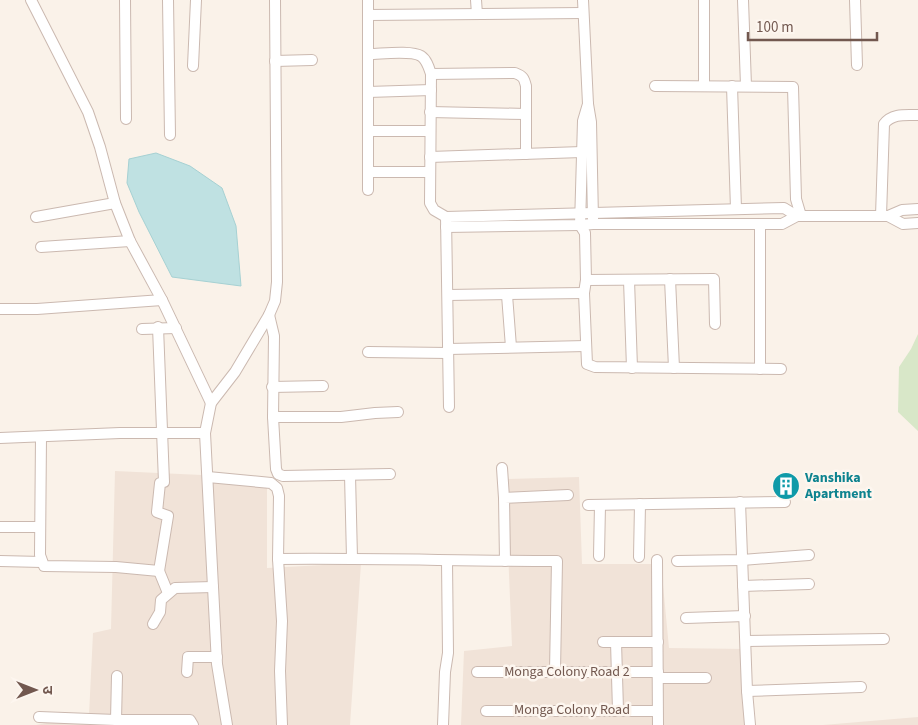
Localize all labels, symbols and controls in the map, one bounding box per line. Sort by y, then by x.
scale bar [748,10,877,42]
text: 100 m [756,17,794,38]
place label: Vanshika Apartment [804,468,872,504]
building icon: Vanshika Apartment [771,471,801,501]
street label: Monga Colony Road 2 [504,662,630,682]
north arrow [10,665,60,715]
text: उ [37,686,57,695]
street label: Monga Colony Road [514,700,630,720]

